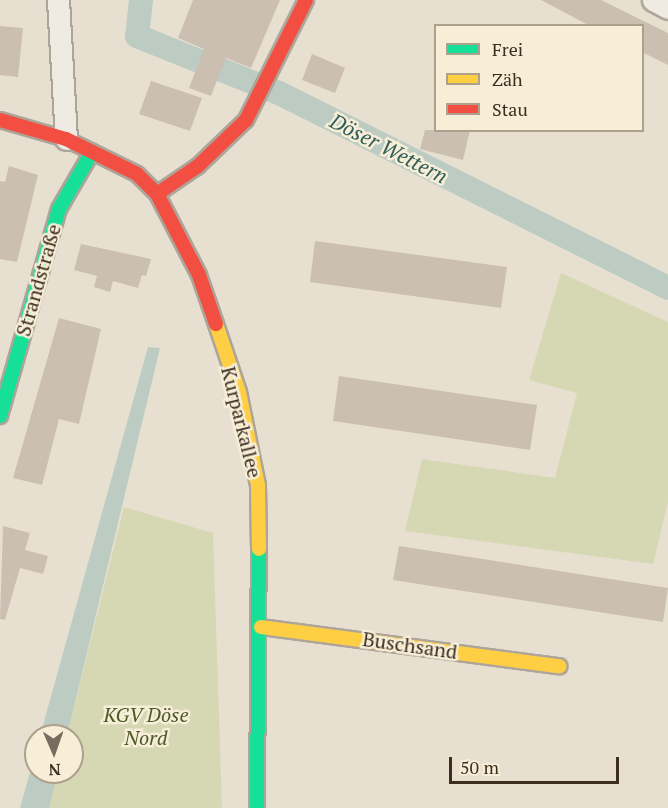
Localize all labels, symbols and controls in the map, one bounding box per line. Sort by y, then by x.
legend [434,24,644,132]
text: Frei [492,37,523,61]
text: Zäh [492,67,523,91]
text: Stau [492,97,528,121]
water label: Döser Wettern [326,108,452,188]
street label: Strandstraße [11,221,65,339]
street label: Kurparkallee [217,364,267,480]
street label: Buschsand [361,626,459,664]
park label: KGV Döse Nord [103,703,189,750]
north arrow [24,724,84,784]
scale bar [452,745,622,783]
text: 50 m [460,755,499,779]
text: N [48,759,61,781]

